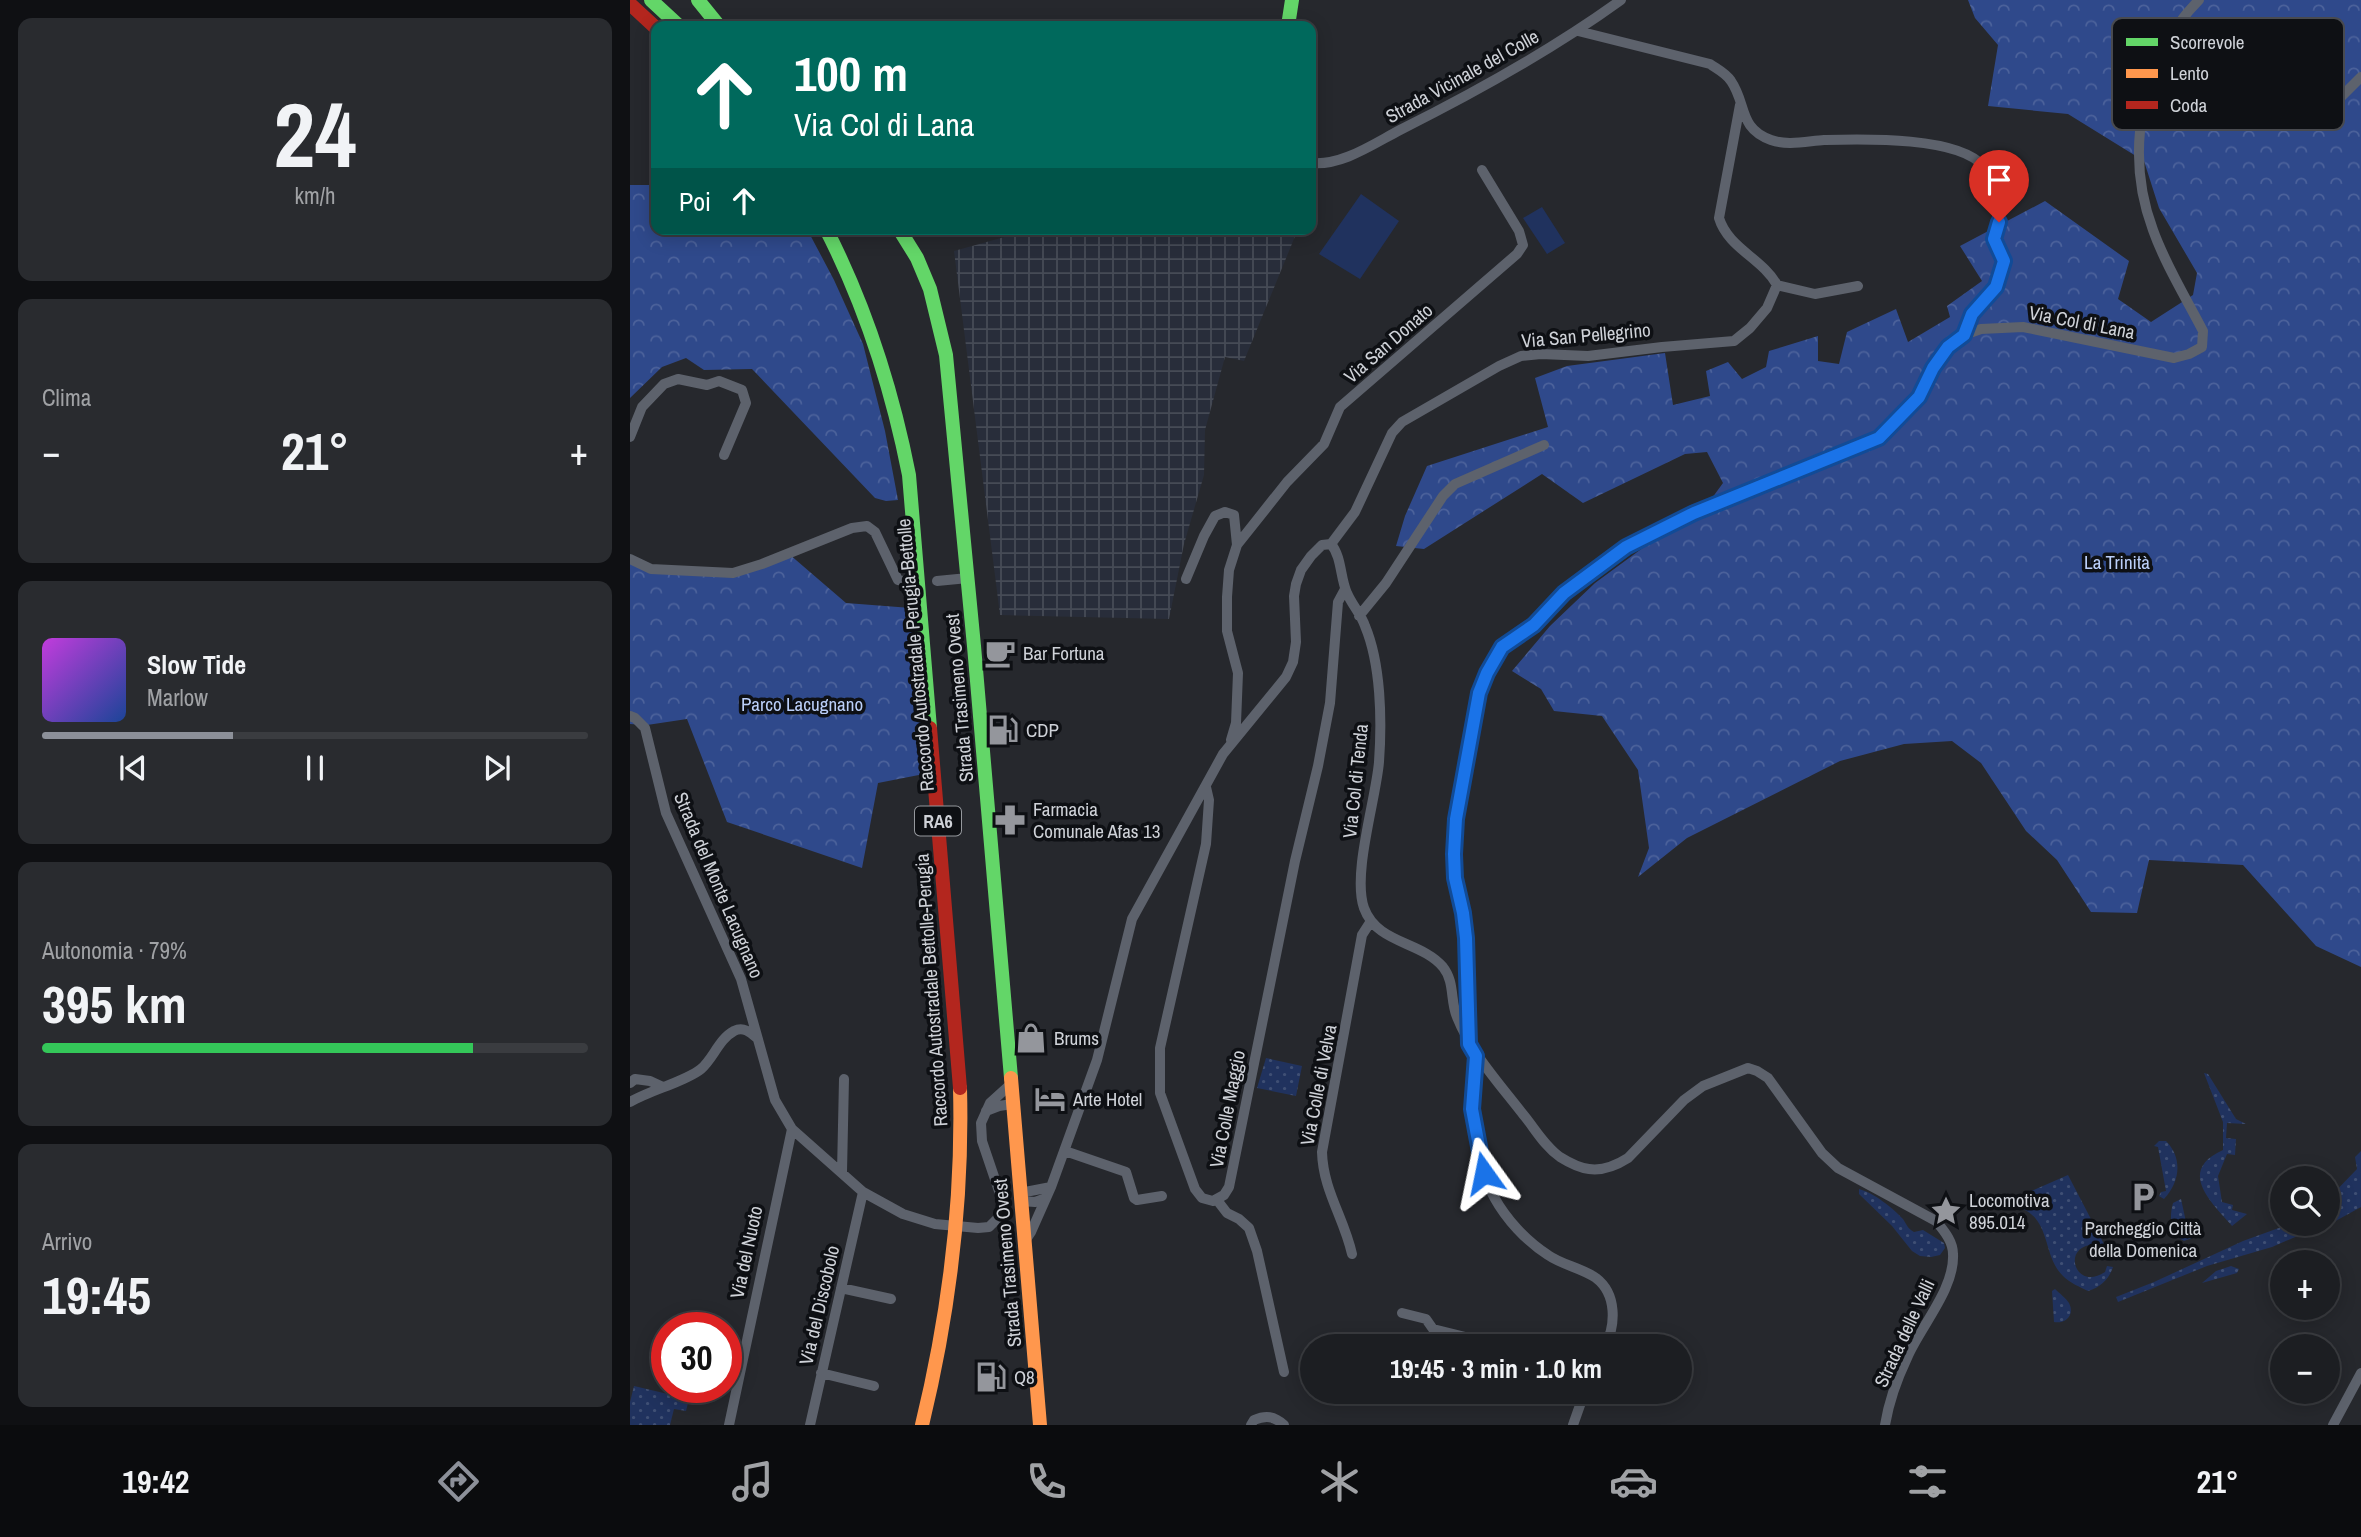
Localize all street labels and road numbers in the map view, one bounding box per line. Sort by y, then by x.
street label: Strada Vicinale del Colle [1381,23,1543,129]
street label: Via San Donato [1338,297,1438,389]
street label: Via Col di Lana [2027,299,2137,345]
street label: Via San Pellegrino [1520,316,1652,354]
street label: Raccordo Autostradale Perugia-Bettolle [890,518,940,792]
street label: Strada Trasimeno Ovest [939,612,979,783]
street label: Via Col di Tenda [1336,722,1374,839]
street label: Strada del Monte Lacugnano [668,788,770,982]
road number: RA6 [915,806,961,836]
street label: Raccordo Autostradale Bettolle-Perugia [908,852,954,1127]
street label: Via Colle di Velva [1294,1022,1343,1148]
street label: Via Colle Maggio [1203,1048,1251,1170]
street label: Strada Trasimeno Ovest [987,1177,1027,1348]
street label: Via del Nuoto [723,1203,769,1301]
street label: Via del Discobolo [793,1243,845,1367]
street label: Strada delle Valli [1868,1275,1940,1391]

